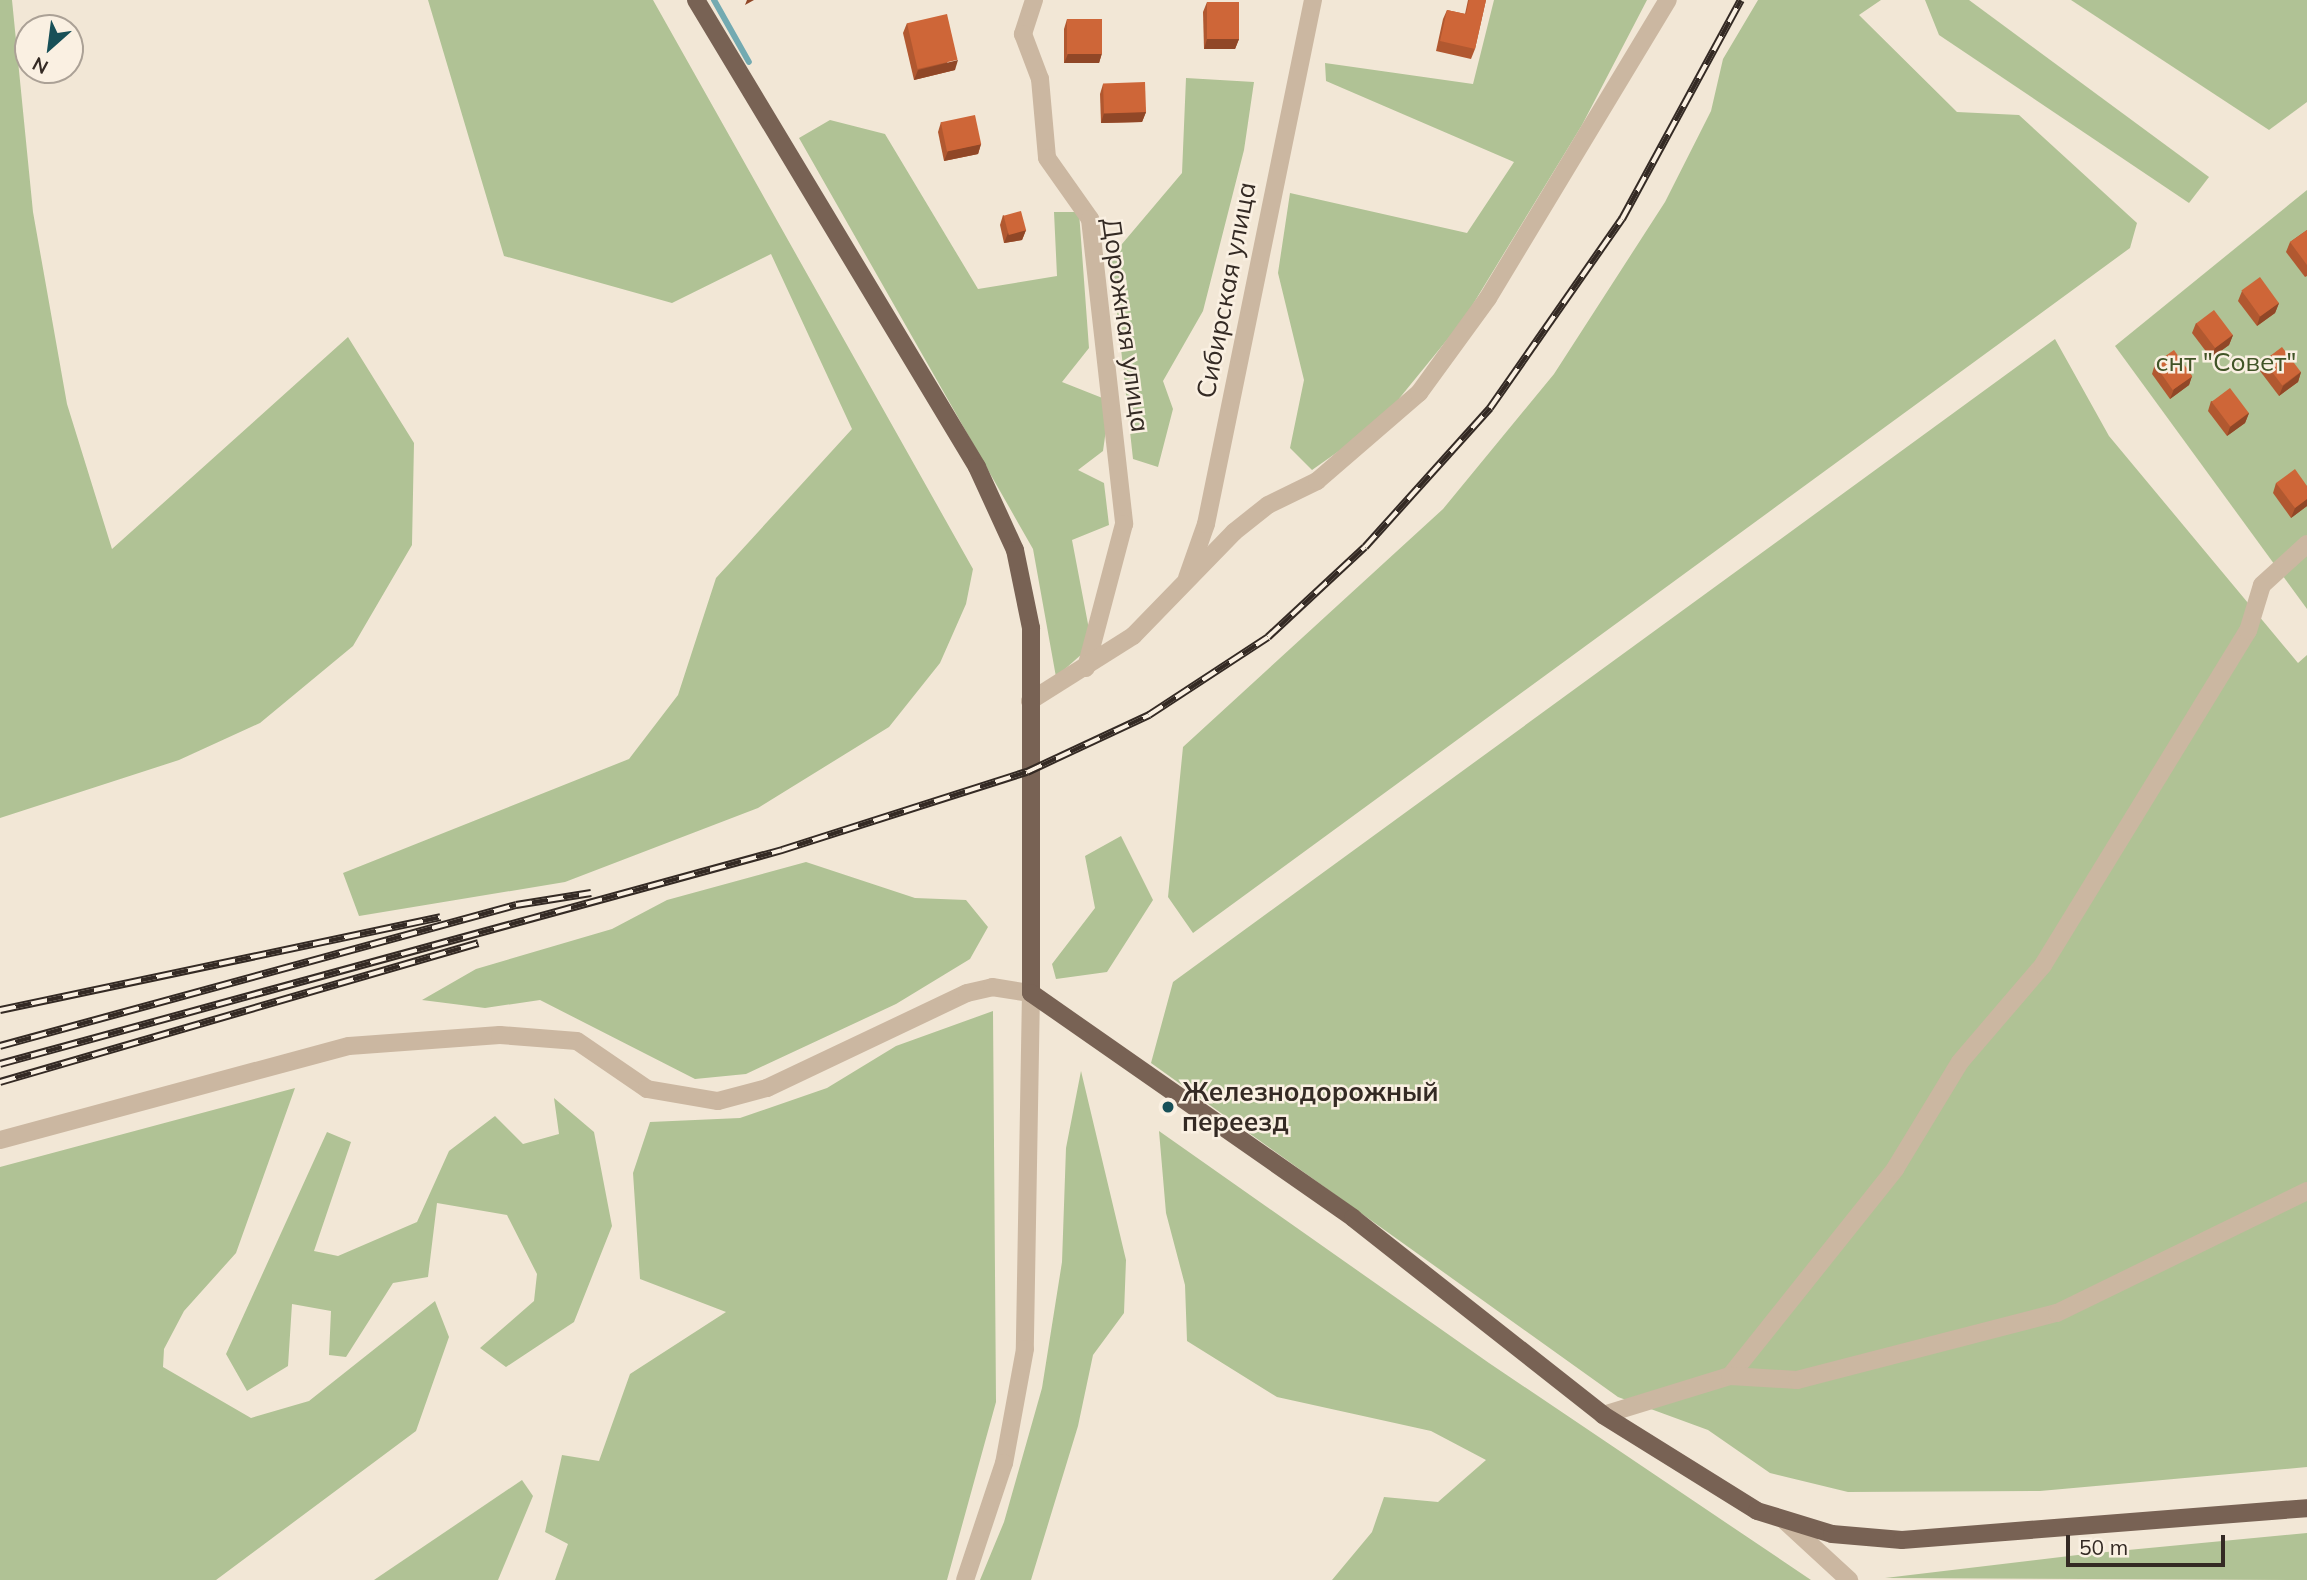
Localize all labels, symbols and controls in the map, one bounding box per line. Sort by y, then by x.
north arrow [14,14,84,84]
text: N [28,52,52,80]
street label: Сибирская улица [1190,179,1262,401]
street label: Дорожная улица [1096,216,1156,434]
park label: снт "Совет" [2155,346,2297,378]
place label: Железнодорожный переезд [1182,1076,1439,1138]
marker: Железнодорожный переезд [1160,1099,1176,1115]
scale bar [2069,1520,2228,1564]
text: 50 m [2079,1534,2128,1560]

